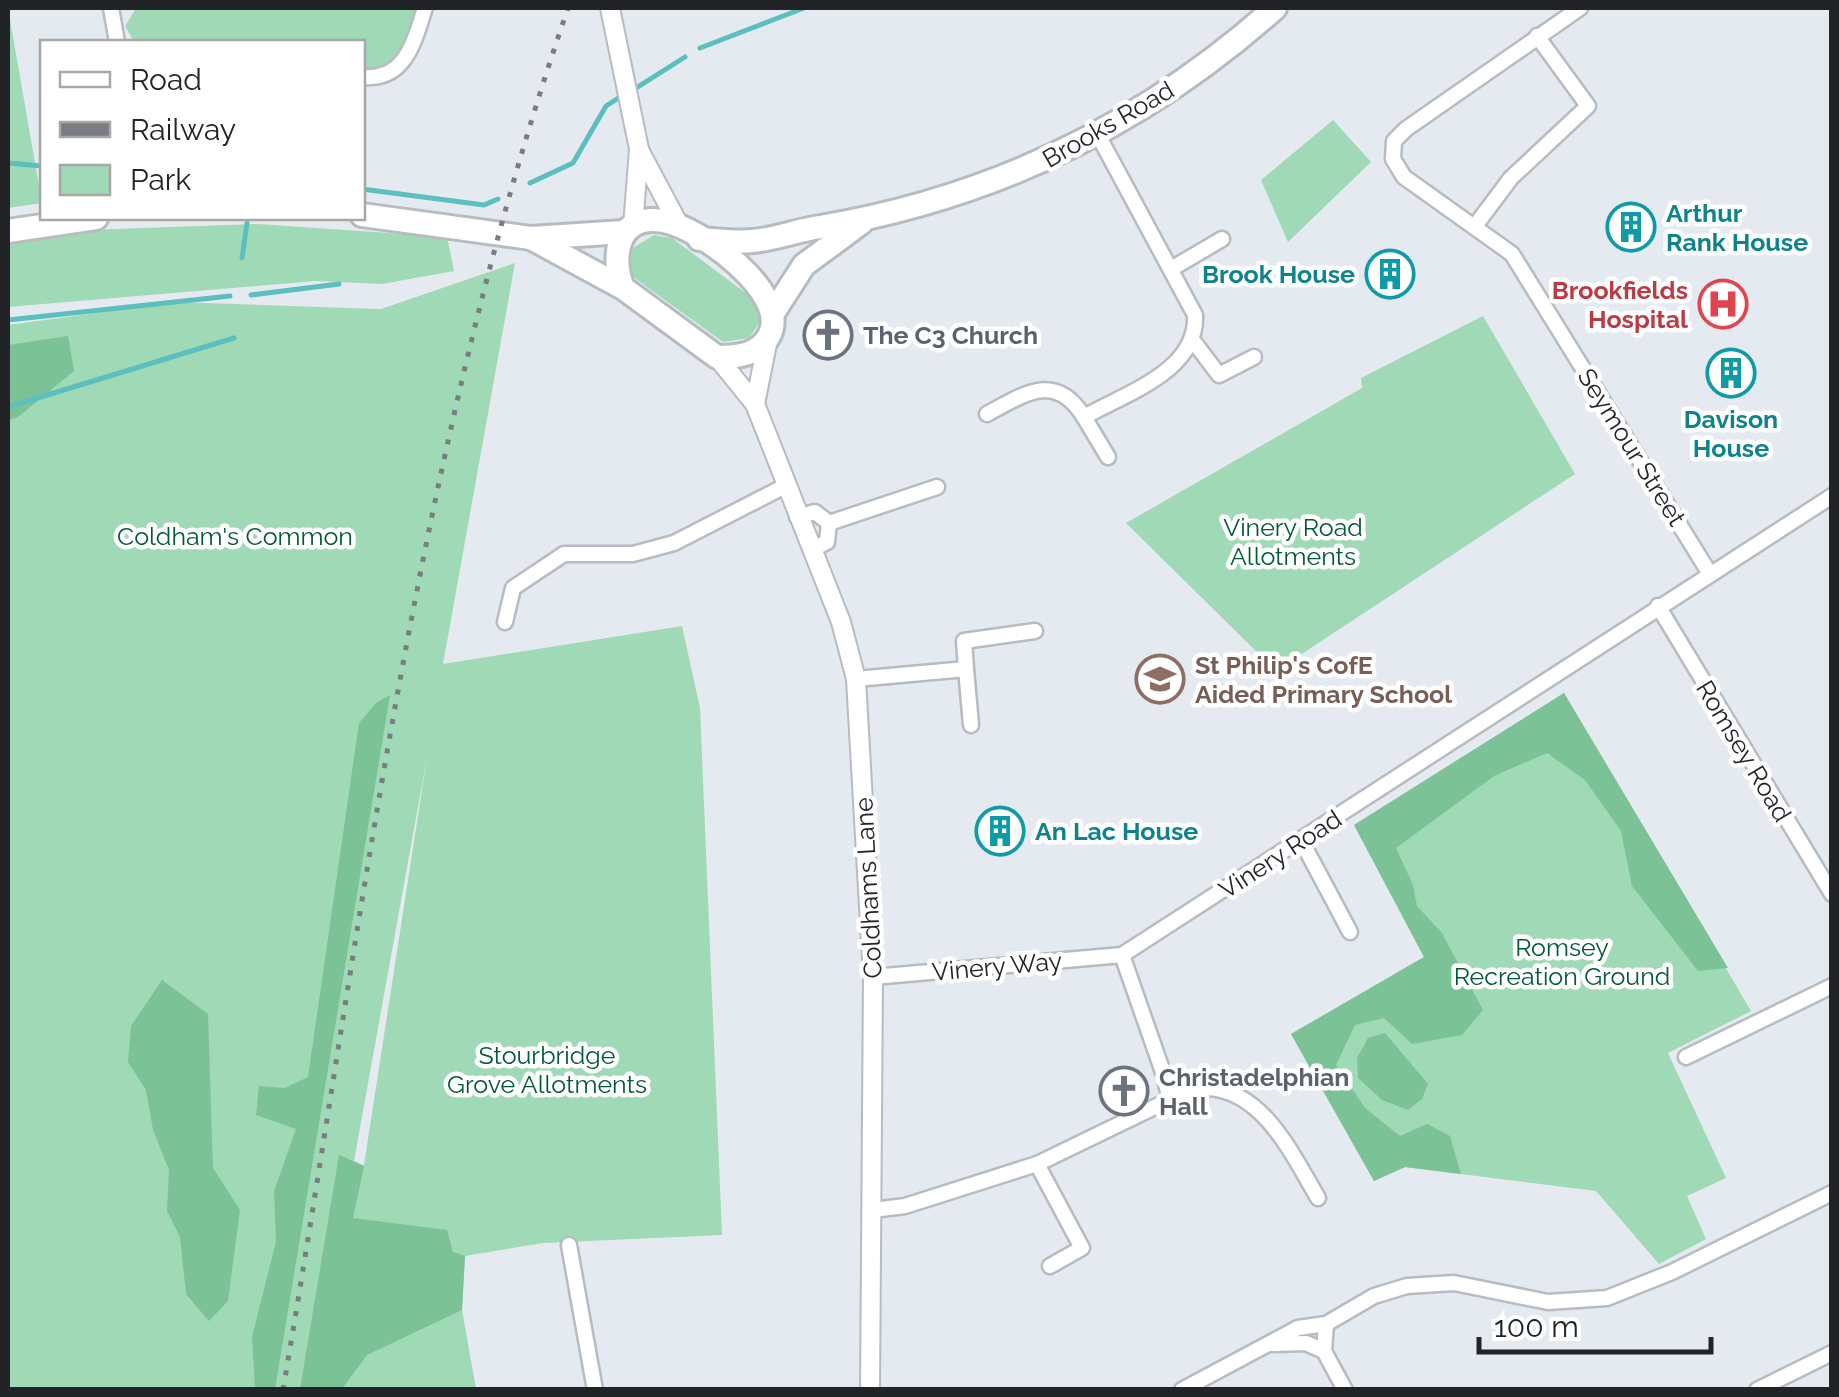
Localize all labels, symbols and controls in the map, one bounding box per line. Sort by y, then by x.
legend [40,40,365,220]
text: Road [130,62,202,97]
street label: Brooks Road [1037,74,1179,174]
text: Railway [130,112,236,147]
text: Park [130,162,191,197]
place label: Arthur Rank House [1666,198,1808,257]
building icon: Arthur Rank House [1605,201,1657,253]
building icon: Brook House [1364,248,1416,300]
place label: Brook House [1202,259,1355,289]
place label: Brookfields Hospital [1552,275,1688,334]
hospital icon: Brookfields Hospital [1697,278,1749,330]
church icon: The C3 Church [802,309,854,361]
place label: The C3 Church [863,320,1038,350]
building icon: Davison House [1705,347,1757,399]
street label: Seymour Street [1572,363,1693,532]
place label: Davison House [1684,404,1778,463]
park label: Vinery Road Allotments [1223,512,1363,571]
park label: Coldham's Common [117,521,353,551]
place label: St Philip's CofE Aided Primary School [1195,650,1452,709]
school or university icon: St Philip's CofE Aided Primary School [1134,653,1186,705]
street label: Romsey Road [1690,675,1798,827]
street label: Coldhams Lane [848,797,888,979]
street label: Vinery Road [1213,803,1347,905]
building icon: An Lac House [974,805,1026,857]
place label: An Lac House [1035,816,1198,846]
park label: Romsey Recreation Ground [1454,932,1670,991]
street label: Vinery Way [931,945,1064,987]
park label: Stourbridge Grove Allotments [447,1040,647,1099]
place label: Christadelphian Hall [1159,1062,1349,1121]
church icon: Christadelphian Hall [1098,1065,1150,1117]
scale bar [1479,1292,1712,1354]
text: 100 m [1494,1309,1579,1344]

